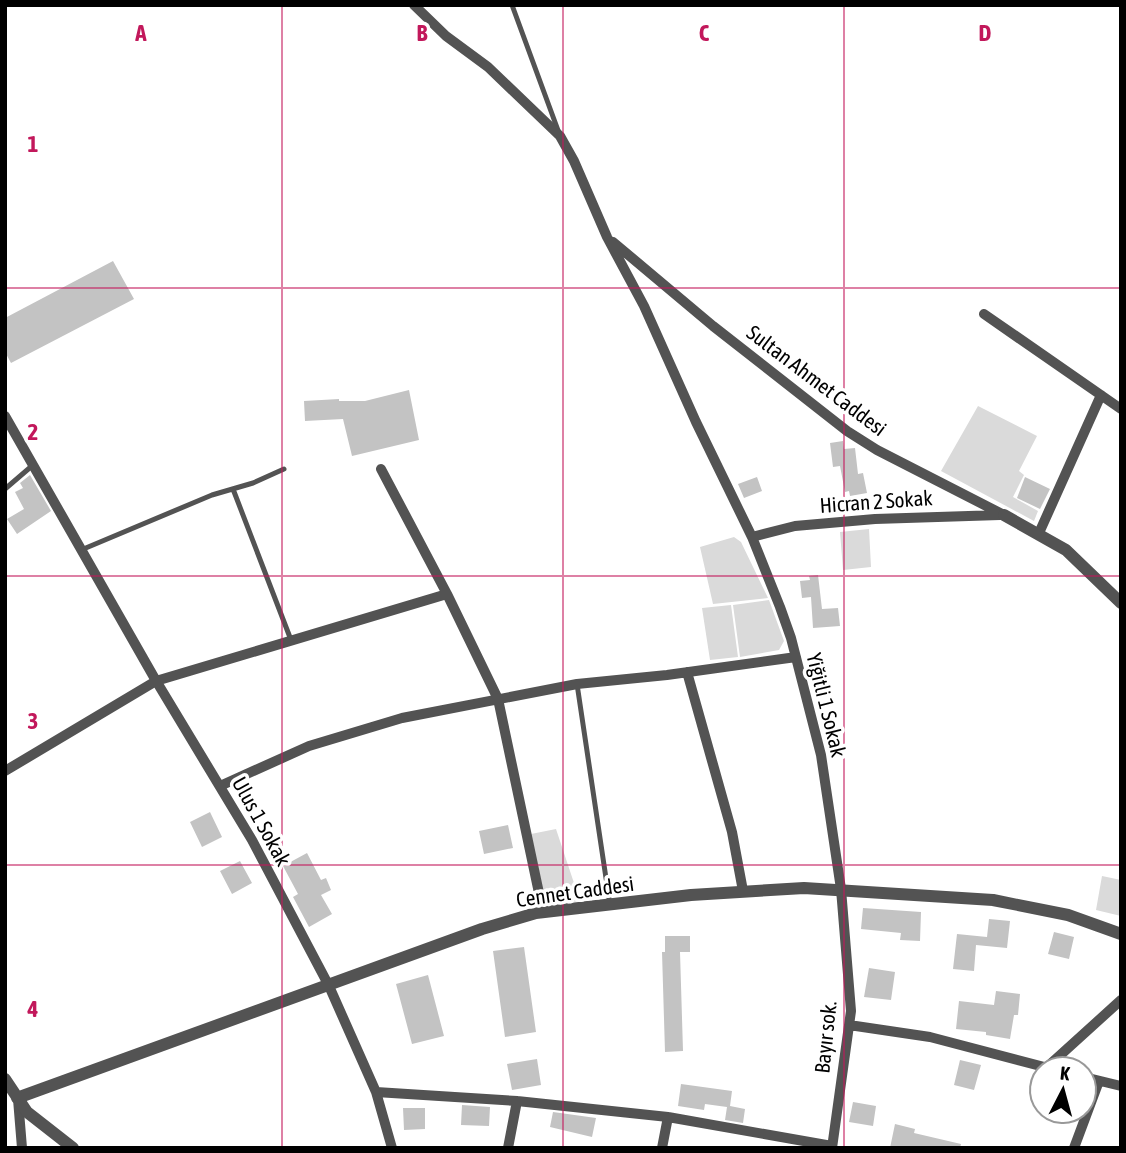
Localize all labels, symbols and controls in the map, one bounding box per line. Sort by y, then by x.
text: A [134,20,147,46]
text: B [417,20,428,46]
text: C [699,20,710,46]
text: D [979,20,992,46]
text: 1 [28,131,39,157]
street label: Sultan Ahmet Caddesi [743,320,891,440]
text: 2 [28,419,38,445]
street label: Hicran 2 Sokak [819,485,933,517]
street label: Yiğitli 1 Sokak [802,650,852,760]
text: 3 [28,708,38,734]
street label: Ulus 1 Sokak [228,772,296,870]
street label: Cennet Caddesi [515,871,635,911]
text: 4 [27,996,39,1022]
street label: Bayır sok. [809,1000,841,1074]
north arrow [1028,1055,1098,1125]
text: K [1059,1062,1071,1085]

